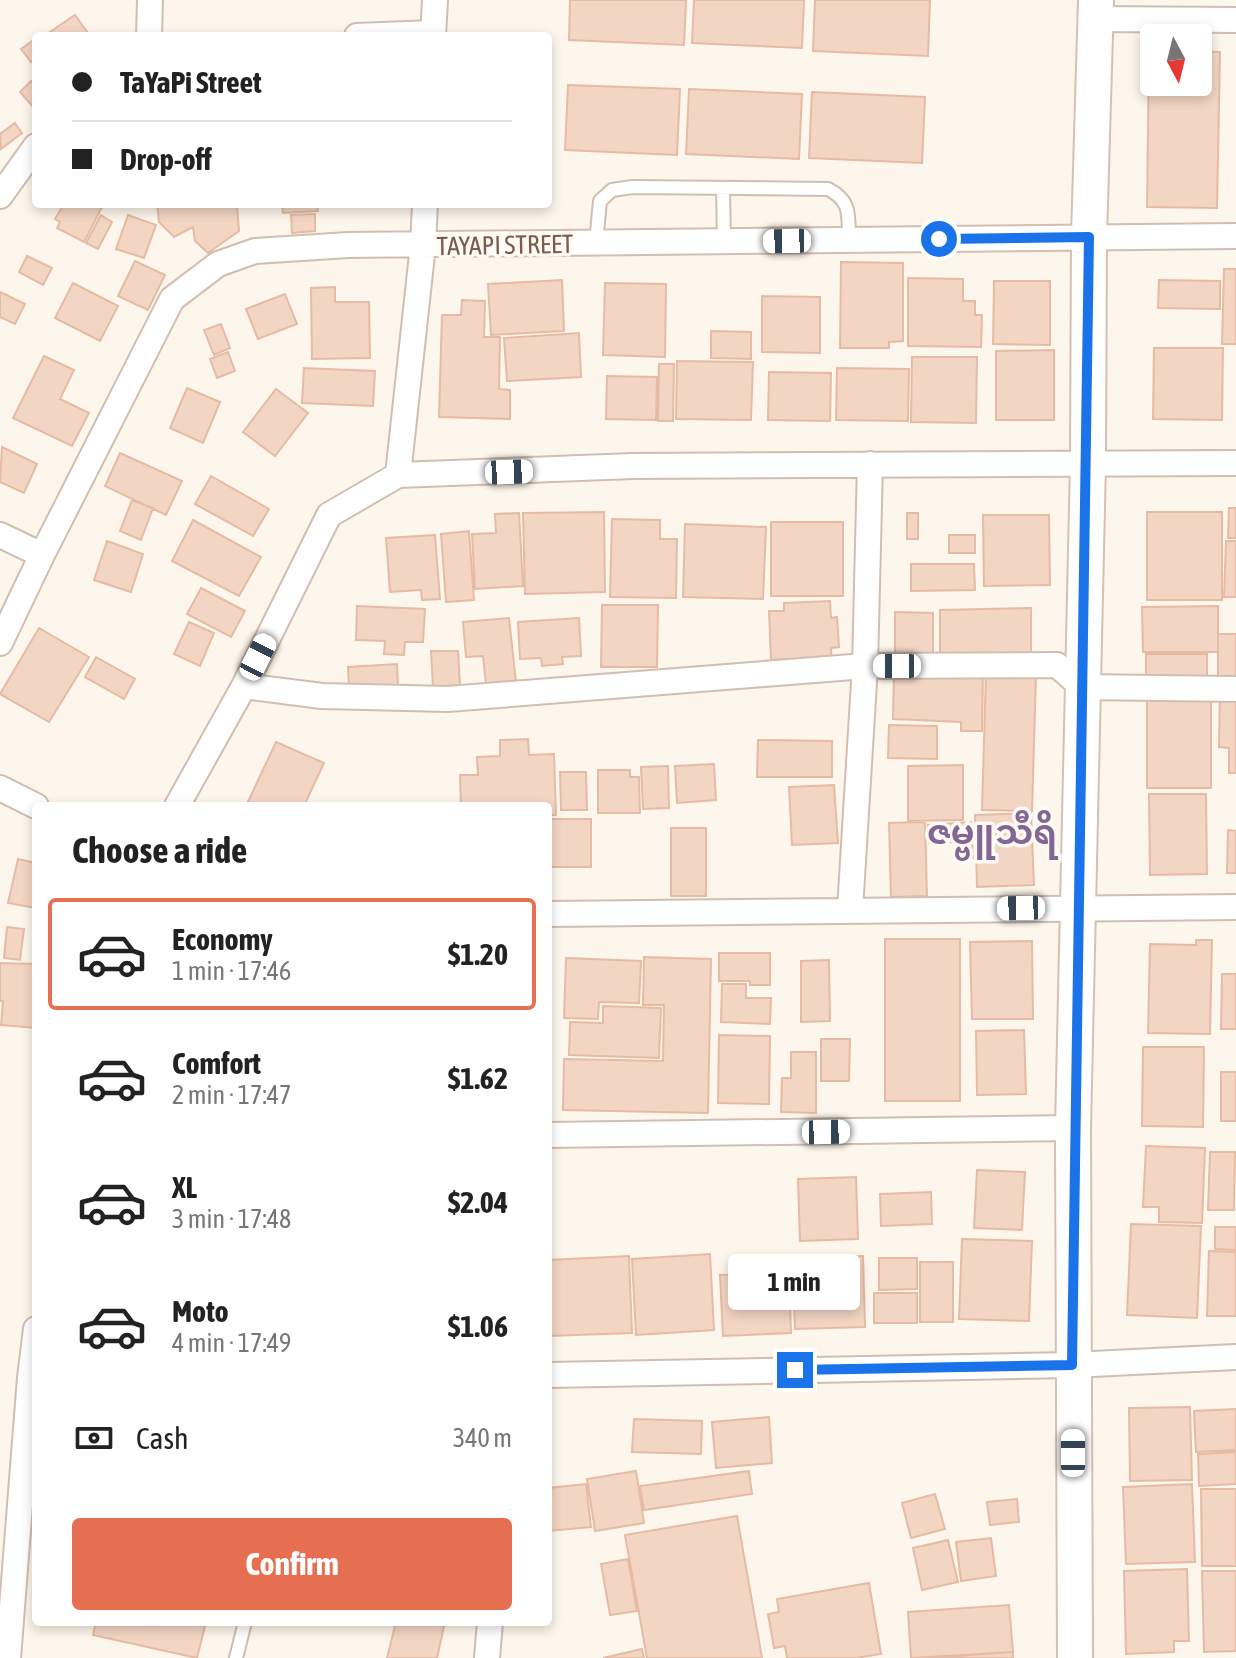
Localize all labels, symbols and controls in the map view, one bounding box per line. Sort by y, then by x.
north arrow [1140,24,1212,96]
map controls [1140,24,1212,96]
text: TaYaPi Street [120,65,262,99]
text: Drop-off [120,142,212,176]
route start [921,221,957,257]
street label: TAYAPI STREET [436,229,574,261]
car [763,229,811,253]
car [485,459,533,485]
car [236,630,280,684]
car [873,654,921,678]
district label: ဇမ္ဗူသီရိ [927,809,1058,861]
text: Choose a ride [72,829,247,871]
car [997,896,1045,920]
icon: car [76,918,148,990]
text: Economy [172,922,273,956]
text: $1.20 [448,937,508,971]
text: 1 min · 17:46 [172,956,291,986]
icon: car [76,1042,148,1114]
text: Comfort [172,1046,261,1080]
text: $1.62 [448,1061,508,1095]
text: 2 min · 17:47 [172,1080,291,1110]
car [802,1120,850,1144]
icon: car [76,1166,148,1238]
text: XL [172,1170,197,1204]
text: $2.04 [448,1185,508,1219]
text: 3 min · 17:48 [172,1204,291,1234]
callout: 1 min [729,1254,861,1310]
text: 1 min [767,1267,821,1297]
icon: car [76,1290,148,1362]
text: Moto [172,1294,229,1328]
text: $1.06 [448,1309,508,1343]
text: 4 min · 17:49 [172,1328,291,1358]
route end [777,1352,813,1388]
icon: cash [72,1416,116,1460]
text: Cash [136,1421,189,1455]
text: 340 m [453,1423,512,1453]
car [1061,1429,1085,1477]
button: Confirm [72,1518,512,1610]

